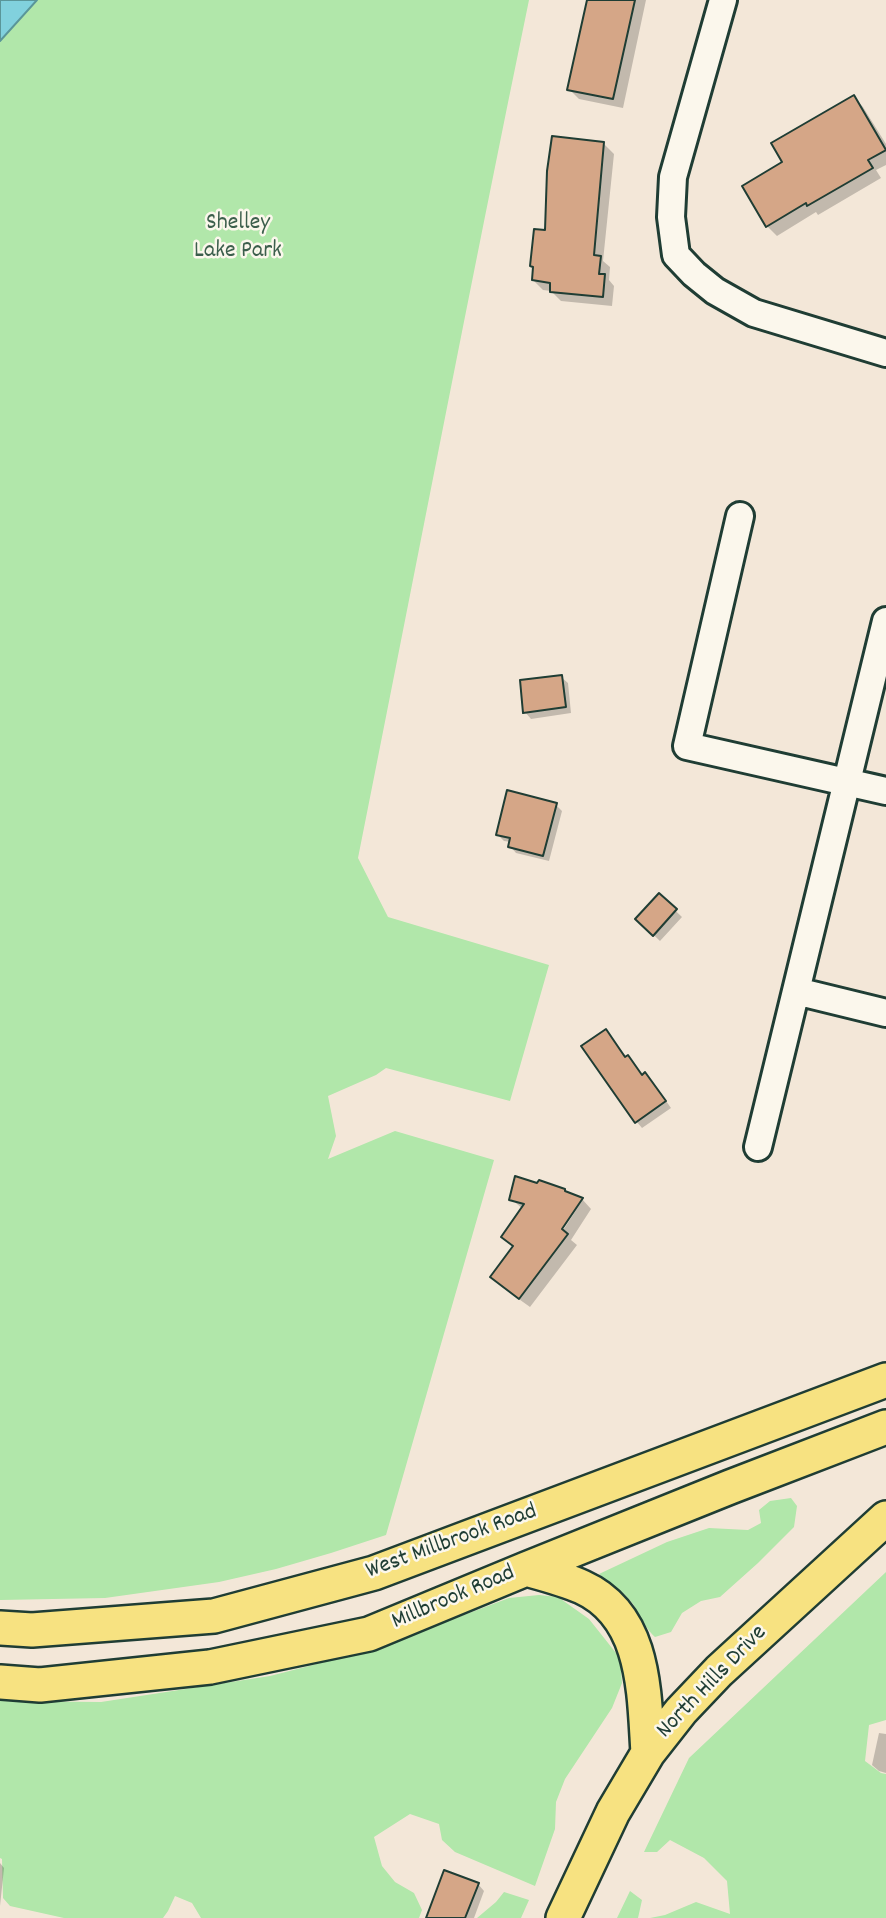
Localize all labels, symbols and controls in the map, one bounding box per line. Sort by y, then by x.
park label: Shelley Lake Park [194,211,282,267]
street label: West Millbrook Road [363,1499,541,1587]
street label: Millbrook Road [388,1560,520,1638]
street label: North Hills Drive [652,1620,774,1746]

